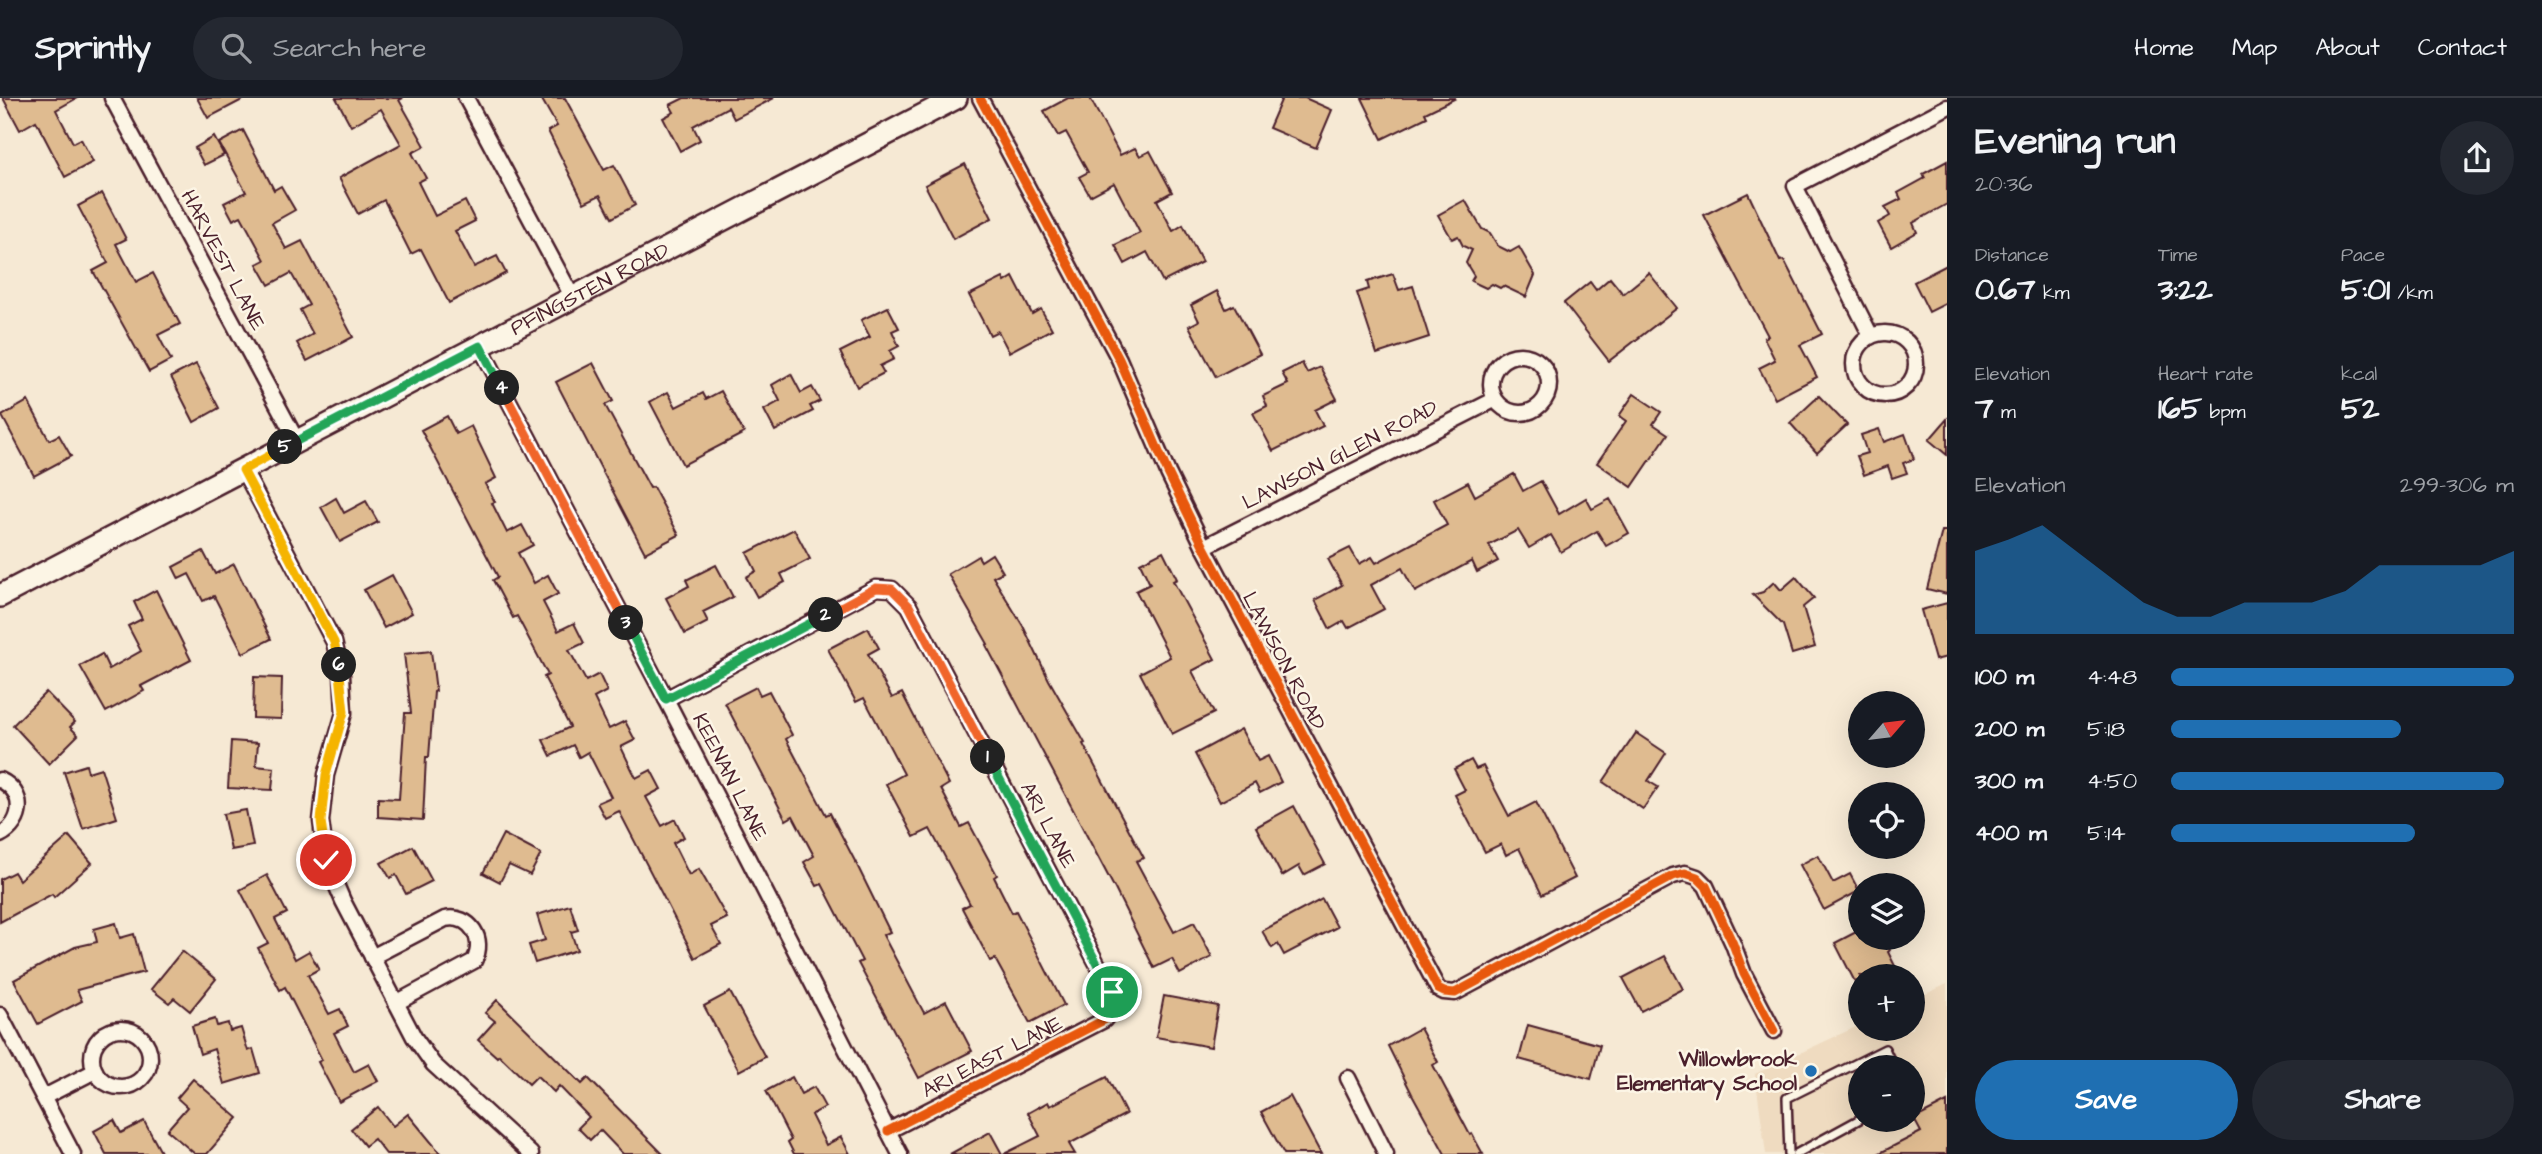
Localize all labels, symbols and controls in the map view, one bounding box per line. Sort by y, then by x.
search box [193,17,683,80]
text: Sprintly [35,25,151,71]
icon: search [217,29,255,67]
text: Search here [273,30,426,66]
text: Home [2134,31,2194,65]
text: Map [2232,31,2277,65]
text: About [2315,31,2380,65]
text: Contact [2418,31,2507,65]
text: Evening run [1975,116,2176,168]
button: share [2440,121,2514,195]
text: 20:36 [1975,168,2033,200]
street label: HARVEST LANE [174,185,273,336]
street label: PFINGSTEN ROAD [505,235,675,342]
text: Distance [1975,242,2049,269]
text: Time [2158,242,2198,269]
text: Pace [2341,242,2385,269]
text: 0.67 [1975,269,2035,311]
text: 3:22 [2158,269,2213,311]
text: 5:01 [2341,269,2390,311]
text: km [2035,280,2070,307]
text: /km [2390,280,2433,307]
text: Elevation [1975,361,2050,388]
text: Heart rate [2158,361,2253,388]
text: kcal [2341,361,2377,388]
pin: 4 [484,370,520,406]
text: 4 [495,374,508,401]
text: 7 [1975,388,1993,430]
text: 165 [2158,388,2202,430]
text: 52 [2341,388,2379,430]
street label: LAWSON GLEN ROAD [1237,393,1443,517]
text: m [1993,399,2016,426]
text: bpm [2202,399,2246,426]
pin: 5 [268,430,302,464]
text: 5 [278,433,291,460]
text: Elevation [1975,469,2066,501]
text: 299–306 m [2400,469,2514,501]
street label: LAWSON ROAD [1235,587,1333,736]
pin: 2 [808,598,844,632]
text: 2 [820,601,831,628]
pin: 3 [608,606,644,640]
text: 3 [621,609,630,636]
pin: 6 [322,648,356,682]
text: 6 [333,651,344,678]
text: 100 m [1975,661,2034,693]
text: 4:48 [2087,661,2137,693]
north arrow [1848,691,1925,768]
map controls [1848,691,1925,1132]
street label: KEENAN LANE [685,708,775,846]
text: 200 m [1975,713,2044,745]
text: 5:18 [2087,713,2125,745]
pin: 1 [970,740,1006,774]
text: 1 [986,743,989,770]
text: 300 m [1975,765,2043,797]
text: 4:50 [2087,765,2137,797]
street label: ARI LANE [1013,777,1083,874]
button: locate [1848,782,1925,859]
text: 400 m [1975,817,2047,849]
text: 5:14 [2087,817,2126,849]
pin [296,830,356,890]
icon: check [307,841,345,879]
button: layers [1848,873,1925,950]
pin [1082,962,1142,1022]
button: + [1848,964,1925,1041]
icon: arrive [1093,973,1131,1011]
street label: ARI EAST LANE [917,1009,1068,1105]
place label: Willowbrook Elementary School [1617,1045,1798,1101]
button: − [1848,1055,1925,1132]
button: Save [1975,1060,2238,1140]
button: Share [2252,1060,2514,1140]
marker: Willowbrook Elementary School [1803,1063,1819,1079]

